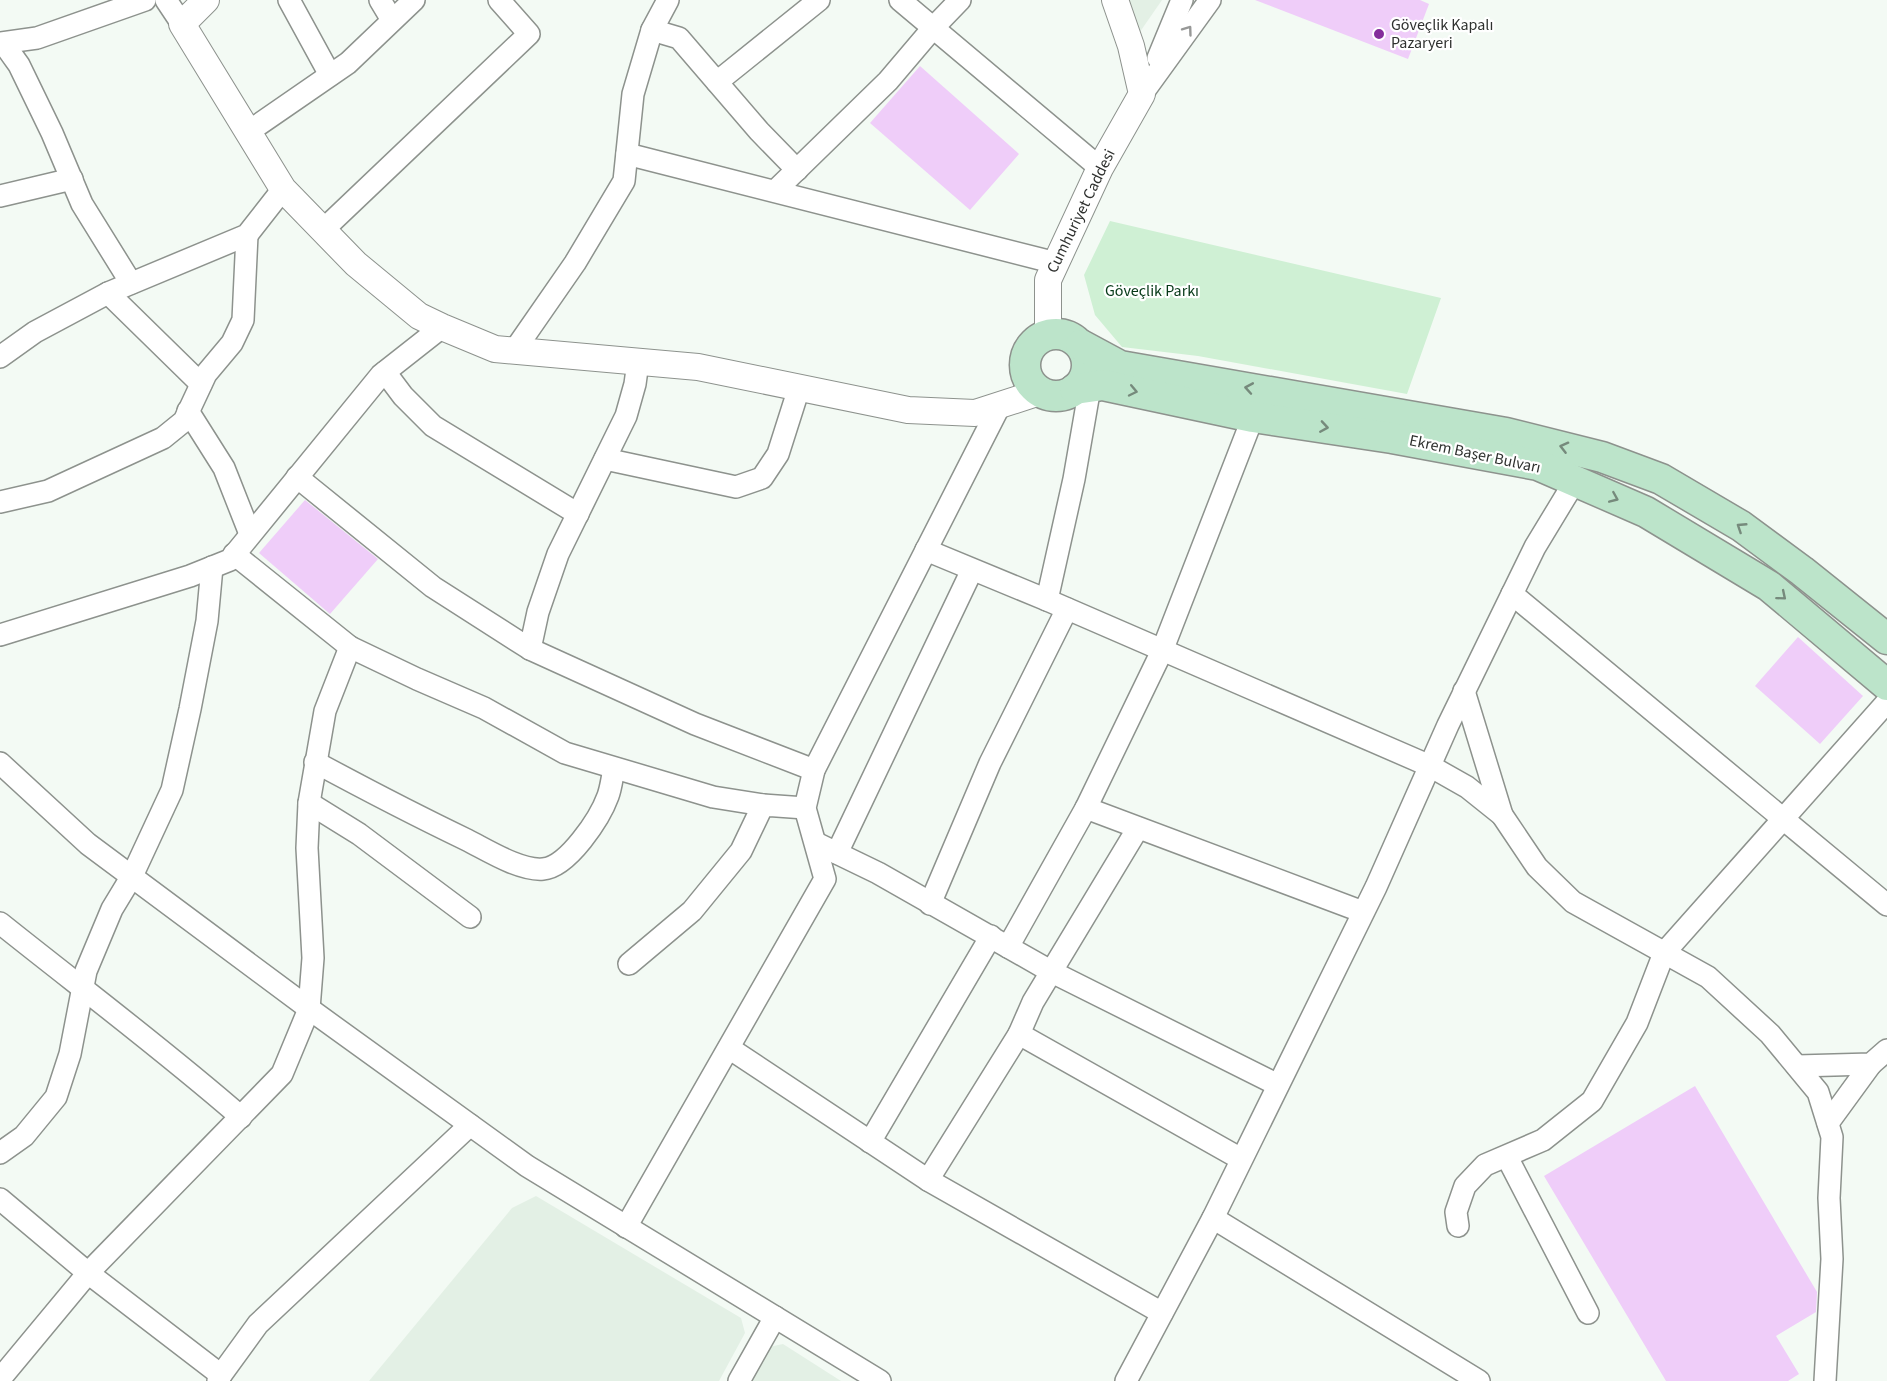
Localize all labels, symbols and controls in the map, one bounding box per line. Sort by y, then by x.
place label: Göveçlik Kapalı Pazaryeri [1391,14,1493,54]
one-way arrow [1181,26,1192,37]
marker: Göveçlik Kapalı Pazaryeri [1372,27,1386,41]
street label: Cumhuriyet Caddesi [1041,145,1121,277]
park label: Göveçlik Parkı [1105,280,1199,302]
one-way arrow [1244,382,1254,395]
one-way arrow [1127,384,1137,397]
one-way arrow [1319,421,1329,433]
street label: Ekrem Başer Bulvarı [1407,429,1543,479]
one-way arrow [1560,442,1570,455]
one-way arrow [1608,491,1619,503]
one-way arrow [1737,523,1748,534]
one-way arrow [1775,589,1786,600]

